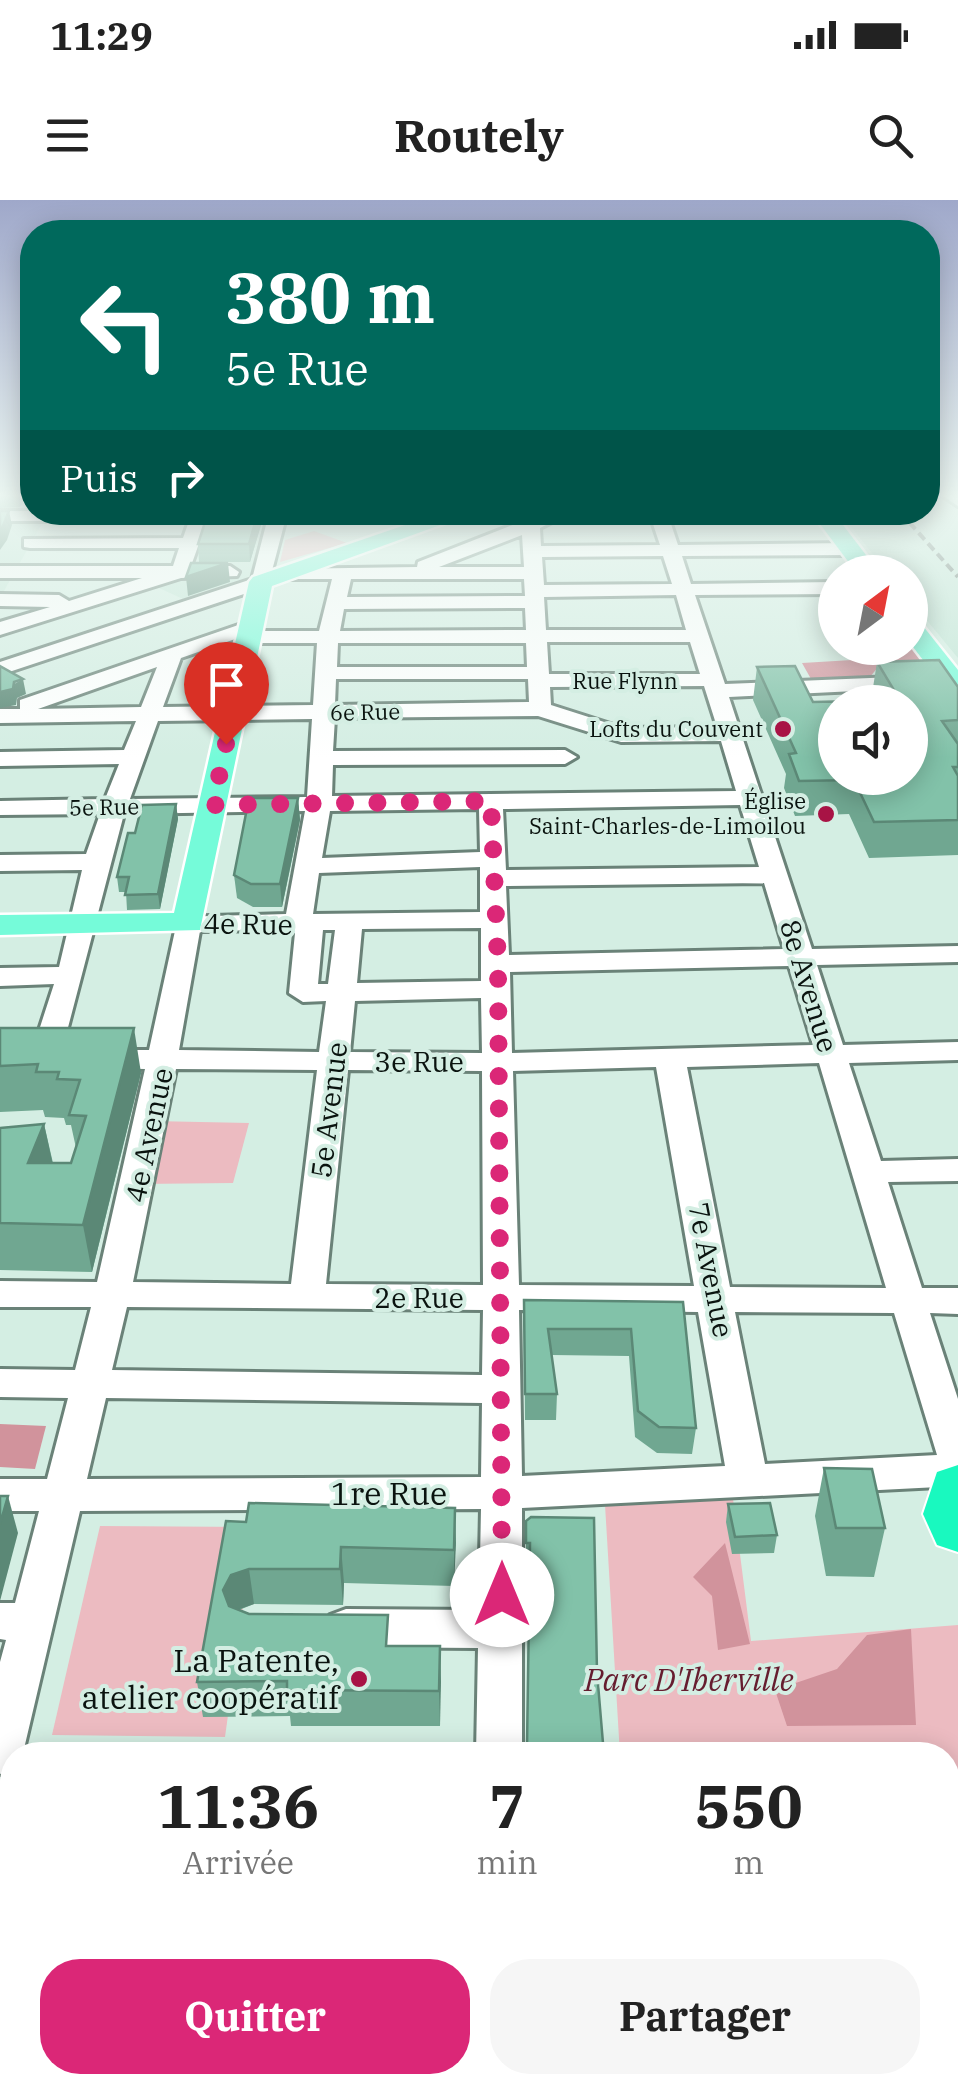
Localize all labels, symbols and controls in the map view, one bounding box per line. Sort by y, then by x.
text: 11:29 [50,11,153,60]
text: Routely [394,106,564,164]
icon: menu [40,108,95,163]
icon: search [863,108,918,163]
text: 380 m [225,251,435,342]
icon: left [60,260,190,390]
text: 5e Rue [225,339,369,397]
icon: right [158,450,213,505]
text: Puis [60,453,138,502]
north arrow [818,555,928,665]
map controls [818,555,928,795]
pin [184,642,269,745]
icon: arrive [199,657,254,712]
street label: Rue Flynn [572,666,678,695]
button: sound [818,685,928,795]
street label: 6e Rue [330,696,400,727]
place label: Lofts du Couvent [589,714,763,743]
marker: Lofts du Couvent [772,718,794,740]
place label: Église Saint-Charles-de-Limoilou [529,786,806,840]
street label: 5e Rue [69,791,139,822]
marker: Église Saint-Charles-de-Limoilou [815,803,837,825]
street label: 4e Rue [203,904,293,943]
street label: 8e Avenue [772,915,847,1057]
street label: 5e Avenue [302,1040,355,1180]
street label: 3e Rue [374,1043,464,1080]
street label: 4e Avenue [116,1064,181,1206]
street label: 7e Avenue [680,1199,743,1341]
street label: 2e Rue [374,1279,464,1316]
street label: 1re Rue [331,1472,447,1514]
position arrow [450,1543,554,1647]
place label: La Patente, atelier coopératif [82,1639,341,1718]
park label: Parc D'Iberville [583,1658,794,1700]
marker: La Patente, atelier coopératif [348,1668,370,1690]
text: 11:36 [157,1766,319,1845]
text: 7 [489,1766,525,1845]
text: 550 [695,1766,803,1845]
text: Arrivée [183,1841,294,1883]
text: min [477,1841,538,1883]
text: m [734,1841,764,1883]
button: Quitter [40,1959,470,2074]
button: Partager [490,1959,920,2074]

